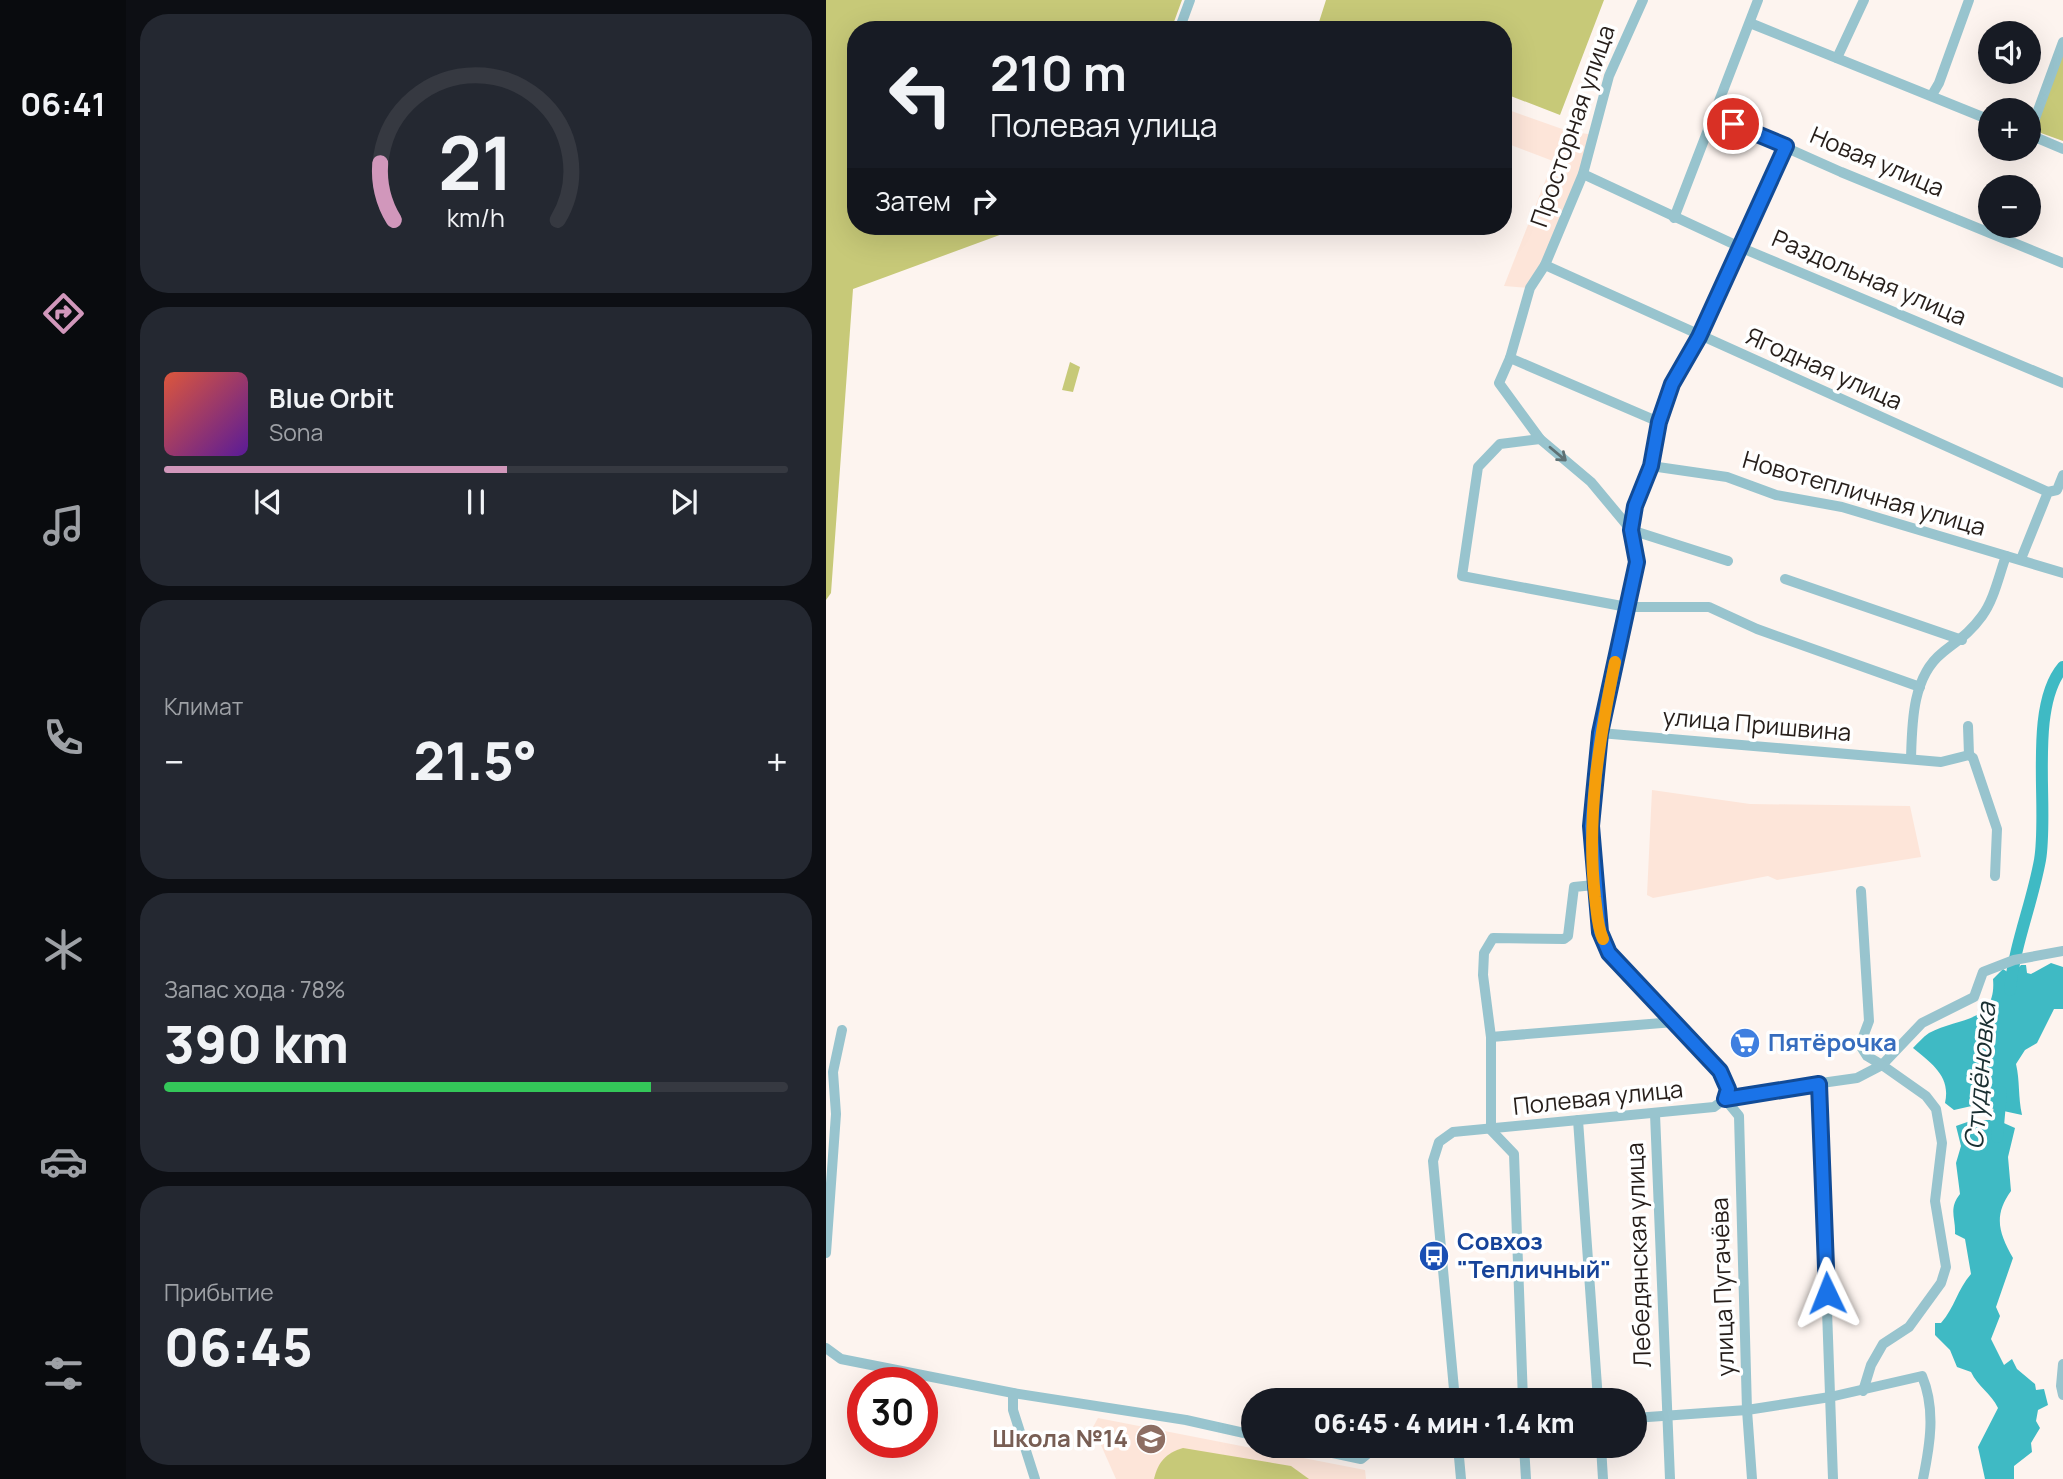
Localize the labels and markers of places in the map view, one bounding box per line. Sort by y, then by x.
pin [1703,94,1763,154]
place label: Пятёрочка [1768,1025,1897,1058]
supermarket icon: Пятёрочка [1728,1026,1762,1060]
place label: Совхоз "Тепличный" [1457,1224,1612,1285]
bus stop icon: Совхоз "Тепличный" [1417,1239,1451,1273]
place label: Школа №14 [992,1421,1128,1454]
school or university icon: Школа №14 [1134,1422,1168,1456]

